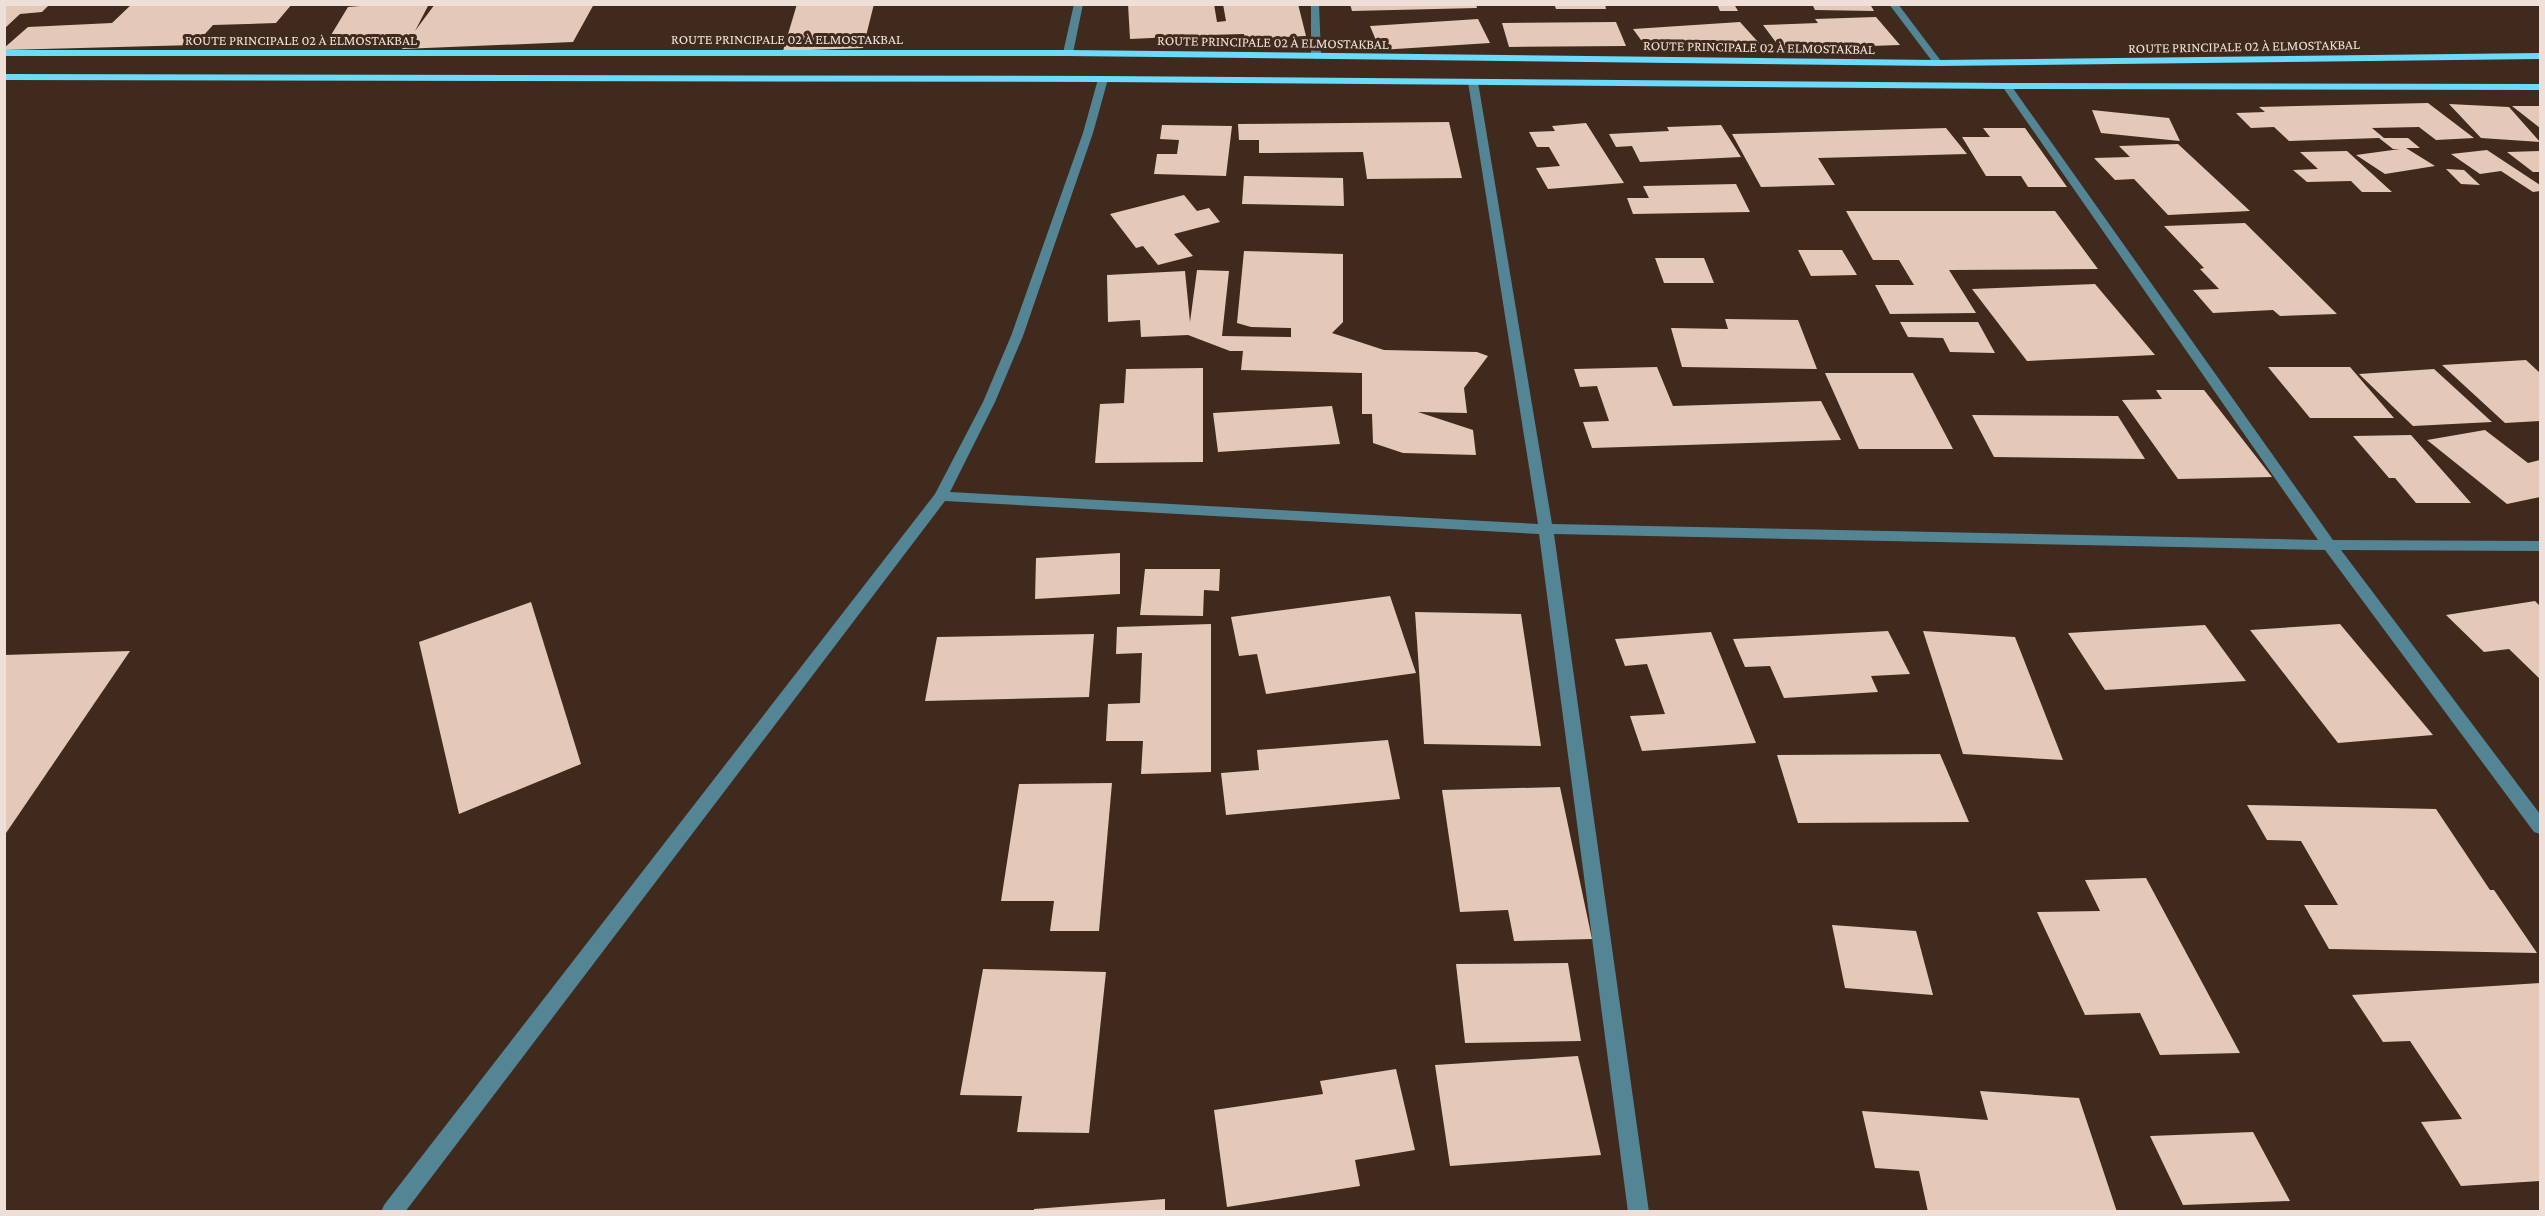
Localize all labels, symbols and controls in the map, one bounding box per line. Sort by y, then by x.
street label: ROUTE PRINCIPALE 02 À ELMOSTAKBAL [671,31,903,47]
street label: ROUTE PRINCIPALE 02 À ELMOSTAKBAL [185,32,417,48]
street label: ROUTE PRINCIPALE 02 À ELMOSTAKBAL [1157,32,1389,52]
street label: ROUTE PRINCIPALE 02 À ELMOSTAKBAL [2128,36,2360,56]
street label: ROUTE PRINCIPALE 02 À ELMOSTAKBAL [1643,37,1875,57]

